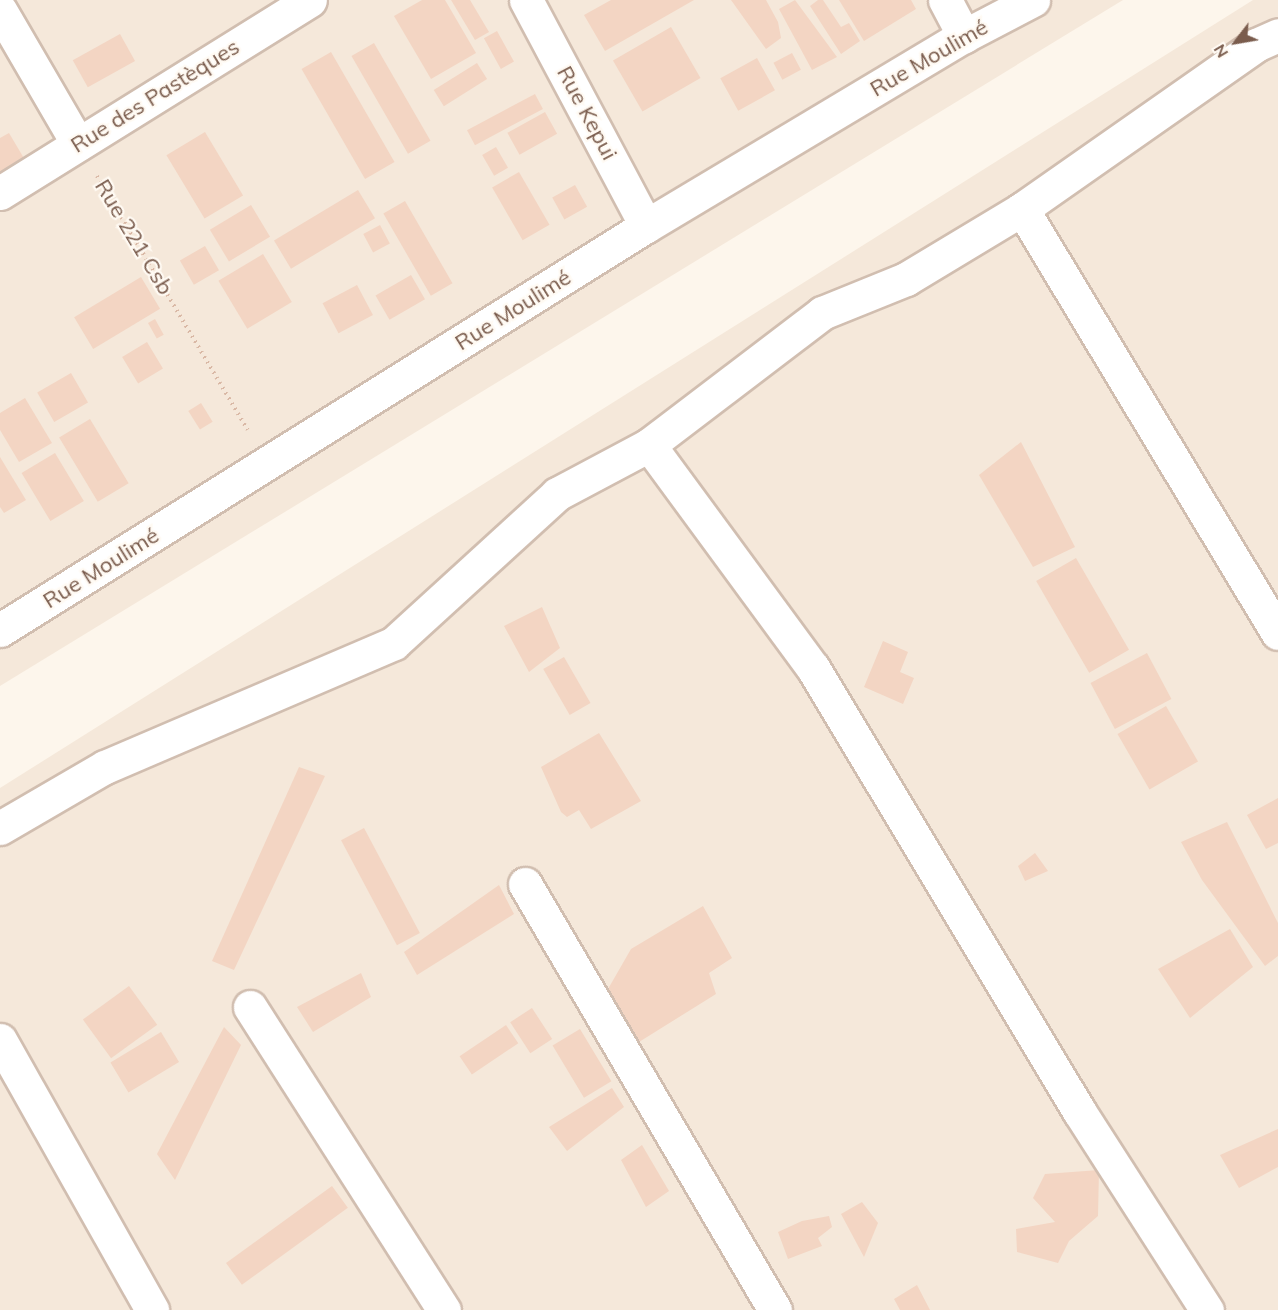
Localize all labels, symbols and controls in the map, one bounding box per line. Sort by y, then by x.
north arrow [1206,12,1266,72]
street label: Rue Moulimé [865,14,993,102]
street label: Rue des Pastèques [66,34,244,158]
text: N [1209,41,1232,62]
street label: Rue Kepui [551,62,623,164]
street label: Rue 221 Csb [89,175,179,299]
street label: Rue Moulimé [450,264,576,356]
street label: Rue Moulimé [38,522,164,614]

